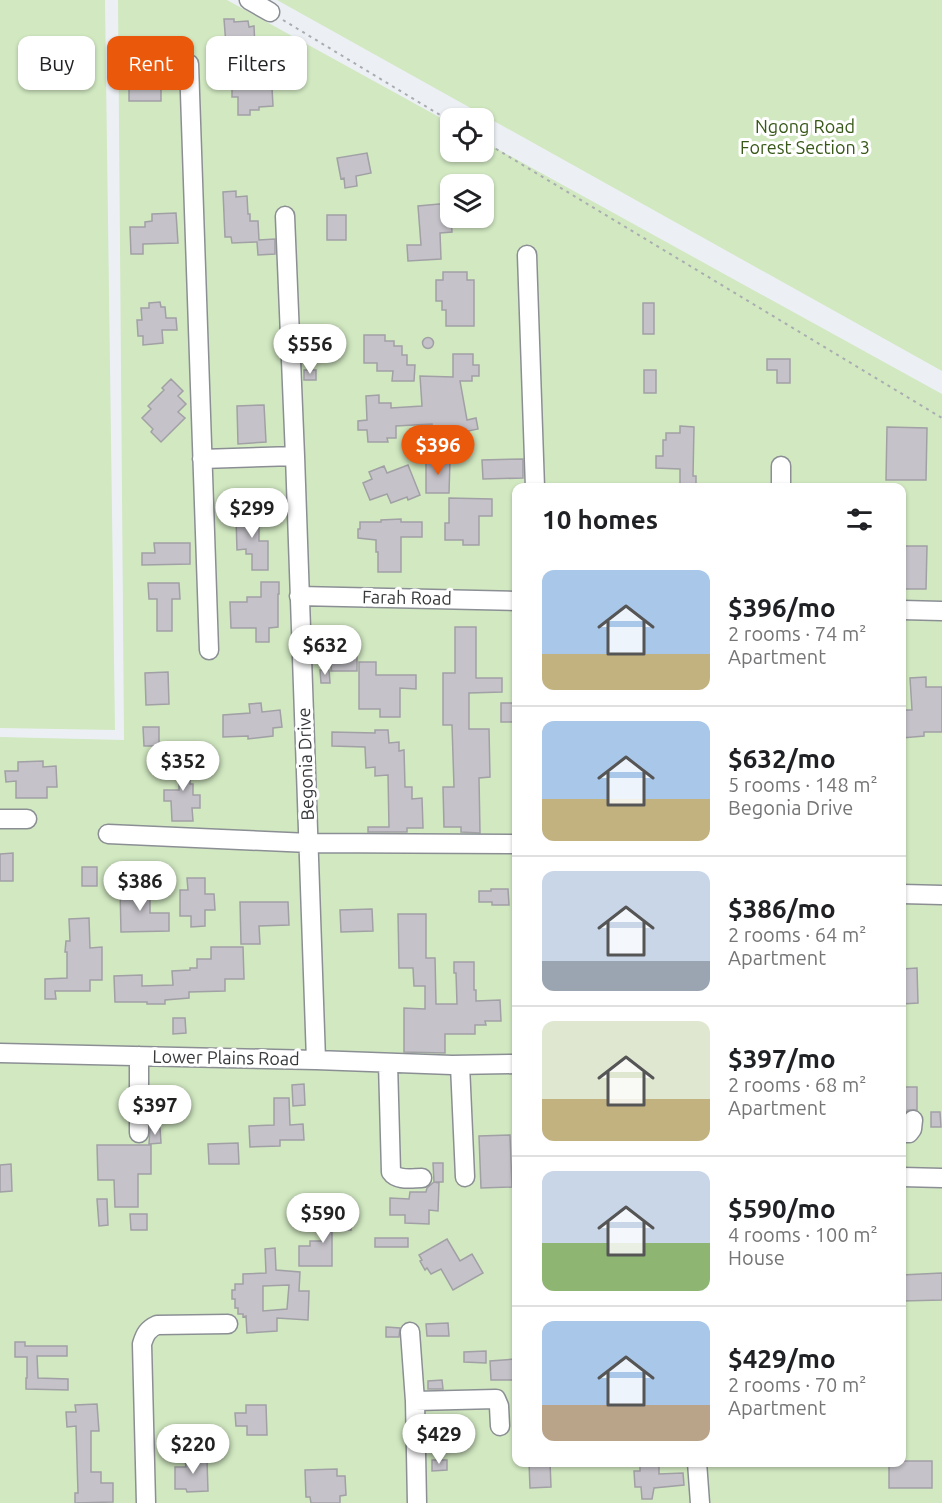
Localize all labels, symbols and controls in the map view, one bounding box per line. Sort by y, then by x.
chip: Buy [18,36,95,90]
chip: Rent [107,36,194,90]
chip: Filters [206,36,307,90]
map controls [440,108,494,228]
button: locate [440,108,494,162]
park label: Ngong Road Forest Section 3 [740,116,870,157]
button: layers [440,174,494,228]
pin: $556 [274,324,346,375]
text: $556 [287,332,333,355]
pin: $396 [402,425,474,476]
text: $396 [415,433,461,456]
pin: $299 [216,488,288,539]
text: $299 [229,496,275,519]
icon: filters [843,503,876,536]
text: 10 homes [542,505,658,534]
street label: Farah Road [362,586,452,608]
text: $396/mo [728,593,836,622]
icon: home [590,594,662,666]
text: 2 rooms · 74 m² [728,622,866,645]
pin: $632 [289,625,361,676]
text: $632 [302,633,348,656]
text: Apartment [728,645,826,668]
street label: Begonia Drive [293,707,317,821]
pin: $352 [147,741,219,792]
text: $632/mo [728,744,836,773]
icon: home [590,745,662,817]
text: $352 [160,749,206,772]
text: 5 rooms · 148 m² [728,773,878,796]
text: Begonia Drive [728,796,853,819]
pin: $386 [104,861,176,912]
text: $386 [117,869,163,892]
text: $386/mo [728,894,836,923]
icon: home [590,895,662,967]
text: 2 rooms · 64 m² [728,923,866,946]
text: Apartment [728,946,826,969]
text: $397/mo [728,1044,836,1073]
icon: home [590,1045,662,1117]
street label: Lower Plains Road [152,1046,300,1068]
text: 2 rooms · 68 m² [728,1073,866,1096]
pin: $397 [119,1085,191,1136]
text: $397 [132,1093,178,1116]
text: Apartment [728,1096,826,1119]
pin: $590 [287,1193,359,1244]
text: $590/mo [728,1194,836,1223]
icon: home [590,1195,662,1267]
text: $590 [300,1201,346,1224]
text: 4 rooms · 100 m² [728,1223,878,1246]
text: House [728,1246,785,1269]
text: $429/mo [728,1344,836,1373]
icon: home [590,1345,662,1417]
text: 2 rooms · 70 m² [728,1373,866,1396]
text: Apartment [728,1396,826,1419]
pin: $429 [403,1414,475,1465]
text: $429 [416,1422,462,1445]
pin: $220 [157,1424,229,1475]
text: $220 [170,1432,216,1455]

